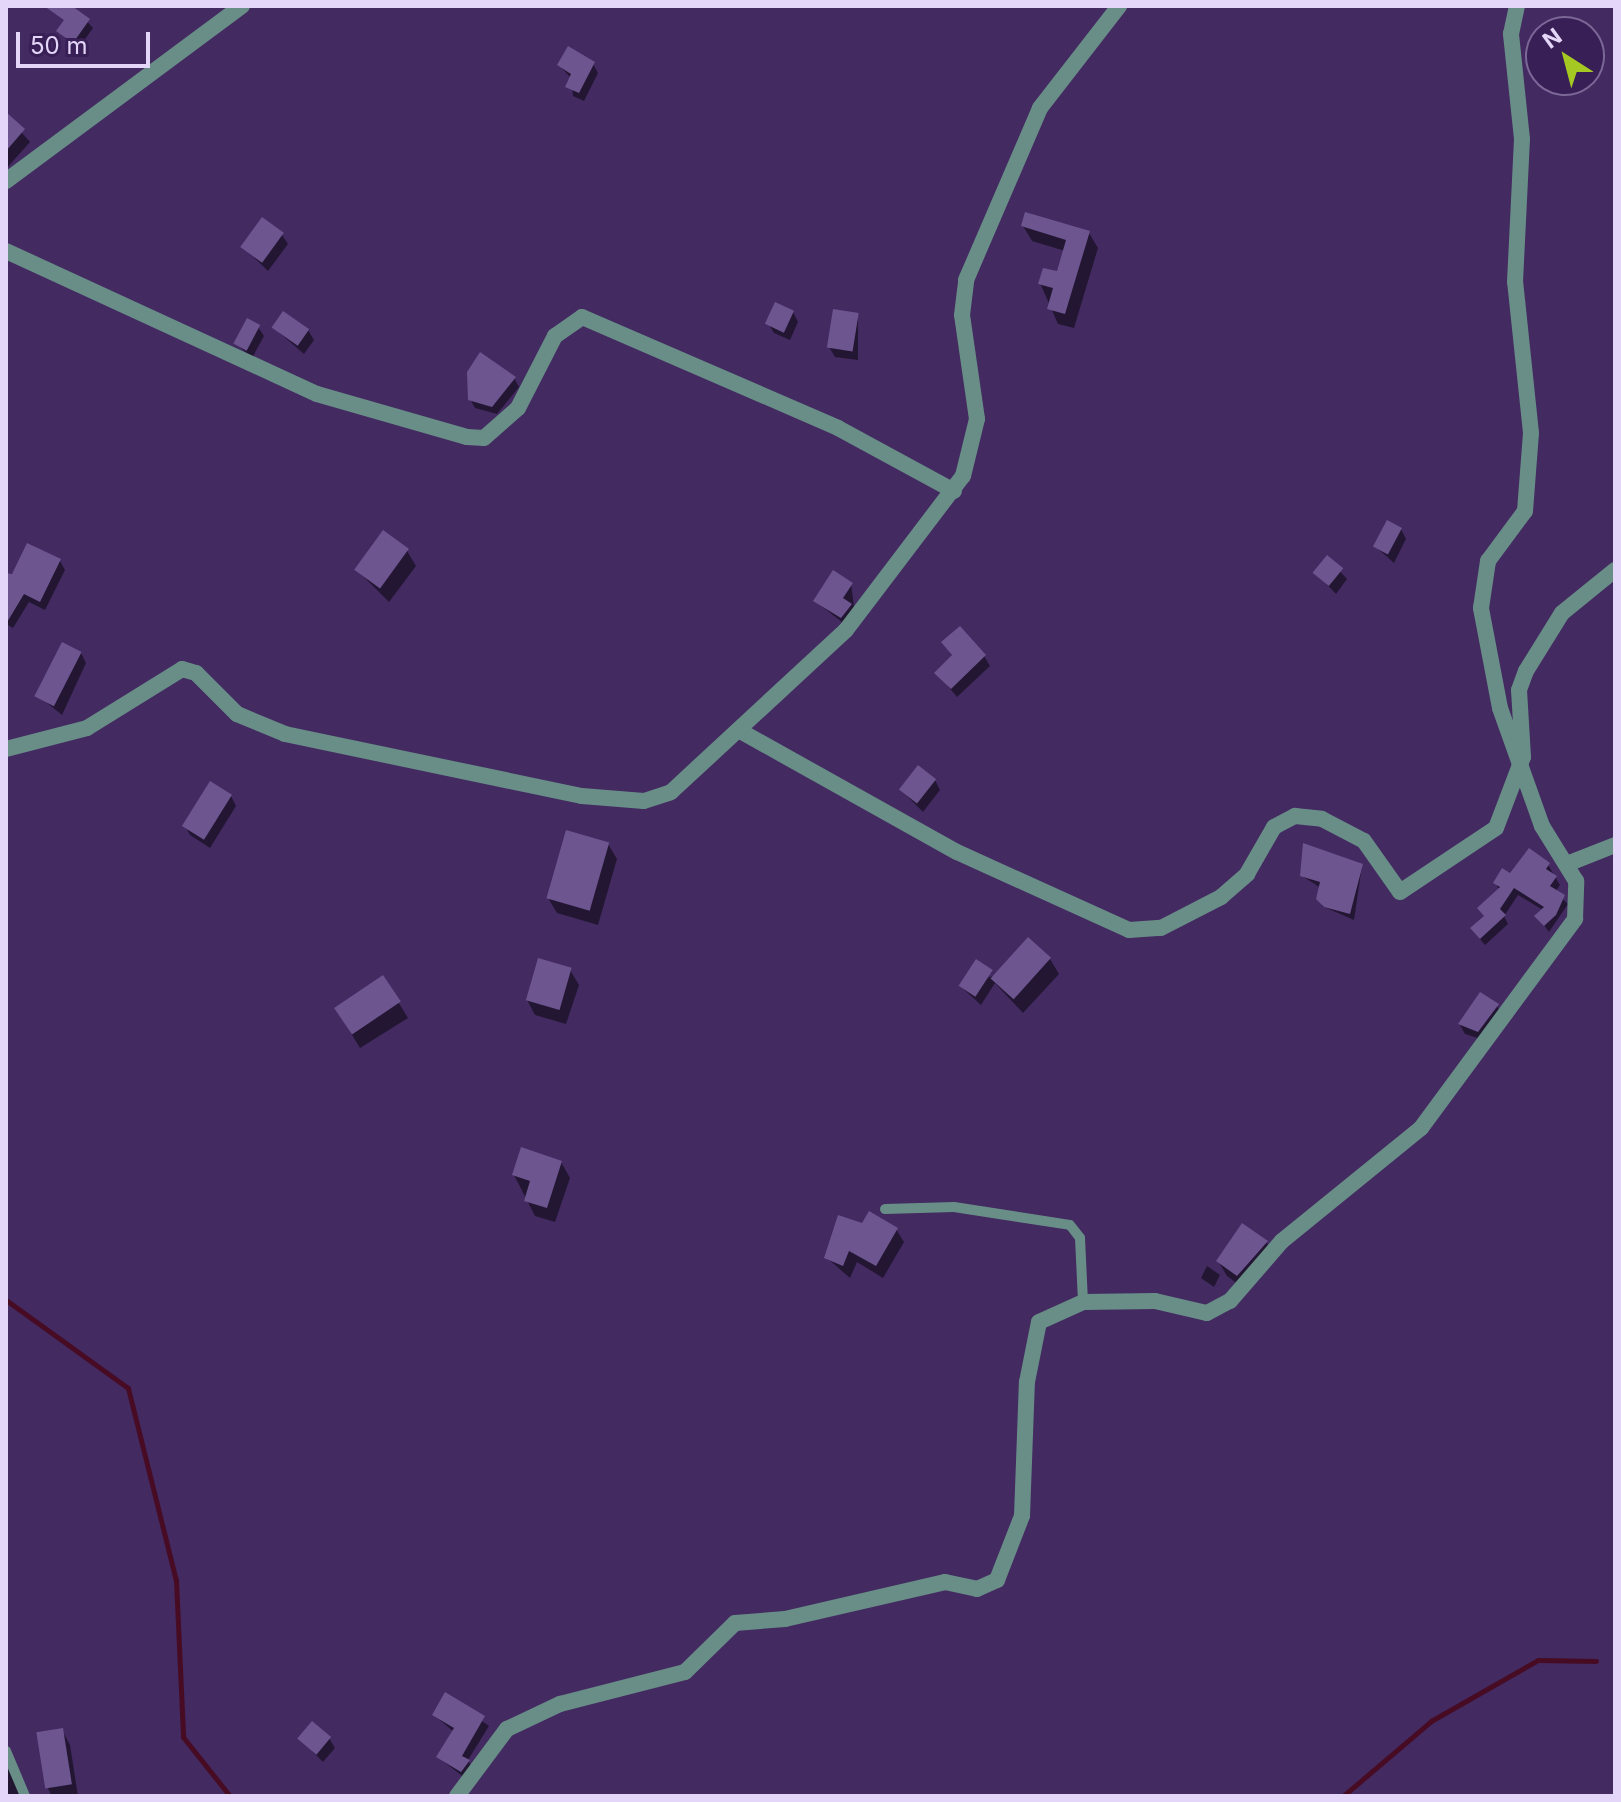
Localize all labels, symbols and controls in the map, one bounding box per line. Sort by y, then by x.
scale bar [20,16,154,66]
north arrow [1525,16,1605,96]
text: N [1538,23,1566,54]
text: 50 m [30,31,88,60]

